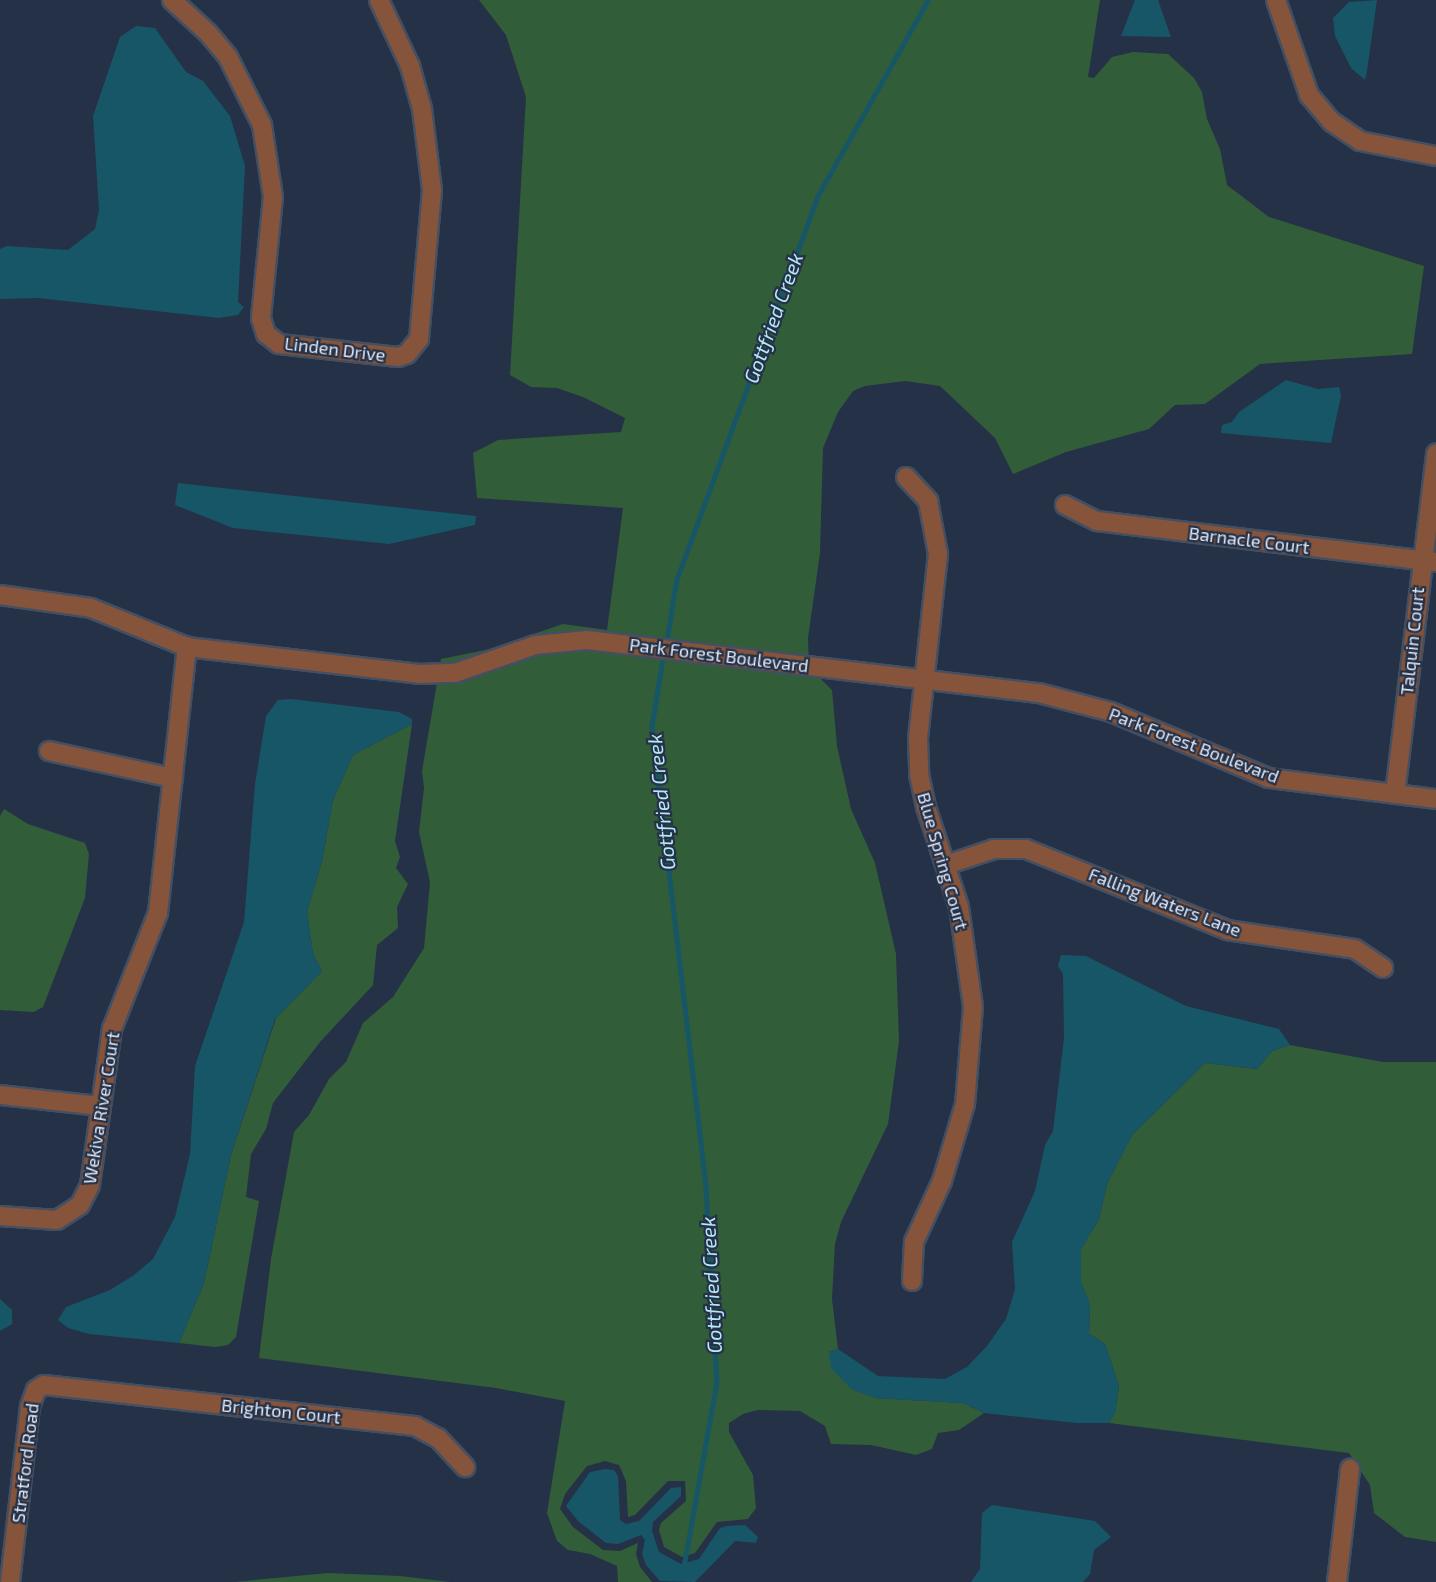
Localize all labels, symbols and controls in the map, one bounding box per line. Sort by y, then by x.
water label: Gottfried Creek [738,250,808,386]
street label: Linden Drive [283,332,387,366]
street label: Barnacle Court [1188,522,1310,558]
street label: Talquin Court [1396,586,1428,696]
street label: Park Forest Boulevard [628,633,810,677]
street label: Park Forest Boulevard [1106,703,1282,787]
water label: Gottfried Creek [642,733,680,871]
street label: Blue Spring Court [913,790,973,932]
street label: Falling Waters Lane [1086,863,1244,941]
street label: Wekiva River Court [78,1030,124,1186]
water label: Gottfried Creek [695,1216,727,1354]
street label: Brighton Court [220,1394,342,1428]
street label: Stratford Road [7,1402,43,1524]

